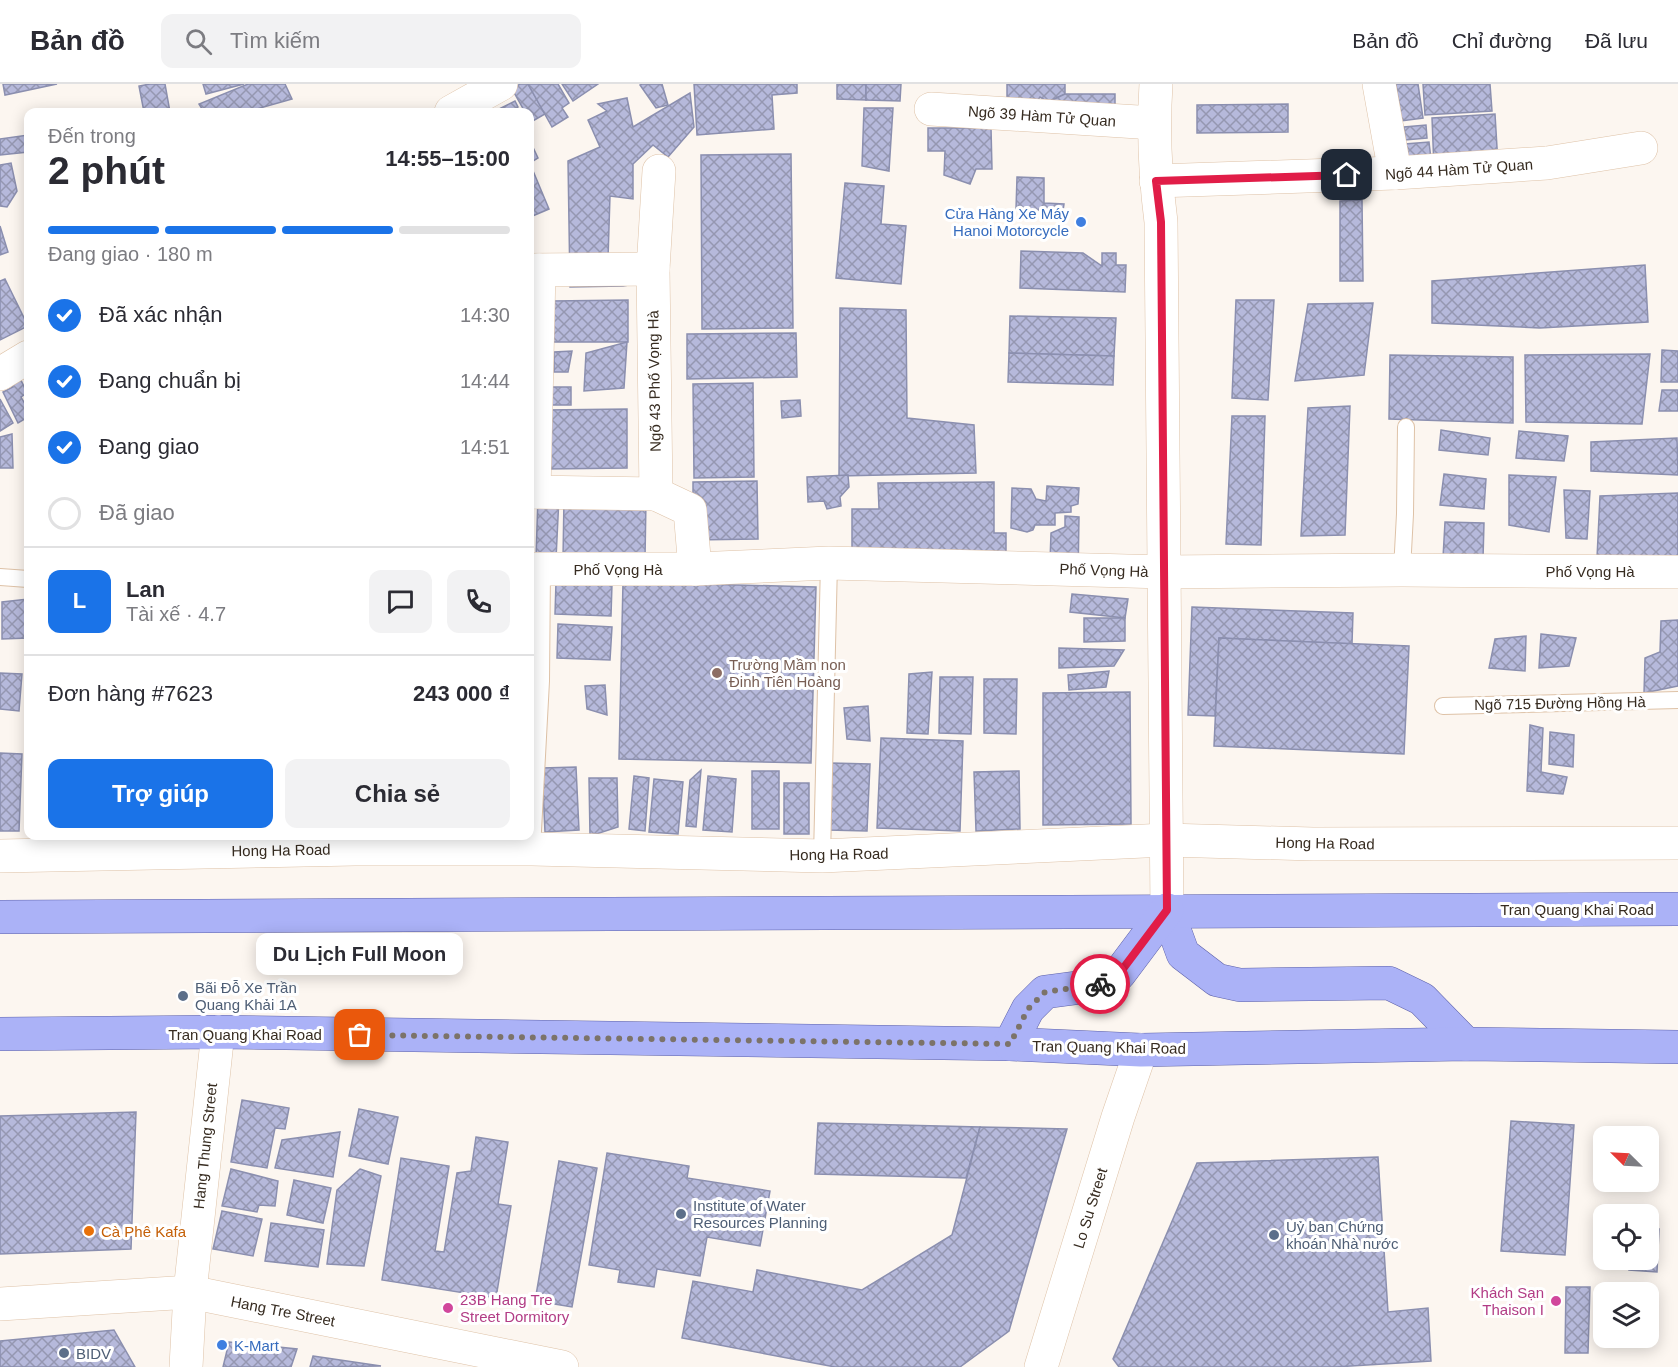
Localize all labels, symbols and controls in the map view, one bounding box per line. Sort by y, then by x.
search box [161,14,581,68]
text: Bản đồ [30,25,125,56]
icon: search [182,25,215,58]
text: Tìm kiếm [230,28,320,53]
text: Bản đồ [1352,29,1419,52]
text: Chỉ đường [1452,29,1552,52]
text: Đã lưu [1585,29,1648,52]
street label: Ngõ 39 Hàm Tử Quan [968,102,1116,130]
text: Đến trong [48,125,136,147]
text: 14:55–15:00 [385,146,510,171]
text: 2 phút [48,149,165,192]
pin [1321,149,1372,200]
street label: Ngõ 44 Hàm Tử Quan [1385,155,1533,183]
icon: home [1330,158,1363,191]
place label: Cửa Hàng Xe Máy Hanoi Motorcycle [945,205,1069,239]
marker: Cửa Hàng Xe Máy Hanoi Motorcycle [1074,215,1088,229]
text: Đang giao · 180 m [48,243,213,265]
icon: check [48,299,81,332]
text: Đã xác nhận [99,302,223,327]
text: 14:30 [460,304,510,326]
street label: Ngõ 43 Phố Vọng Hà [644,309,664,452]
icon: check [48,365,81,398]
text: Đang chuẩn bị [99,368,241,393]
text: 14:44 [460,370,510,392]
icon: check [48,431,81,464]
text: Đang giao [99,434,199,459]
text: 14:51 [460,436,510,458]
text: Đã giao [99,500,175,525]
street label: Phố Vọng Hà [1059,560,1150,580]
street label: Phố Vọng Hà [573,561,663,578]
street label: Phố Vọng Hà [1545,563,1635,580]
button: chat [369,570,432,633]
button: phone [447,570,510,633]
text: Lan [126,577,165,602]
text: L [73,588,86,613]
text: Tài xế · 4.7 [126,603,226,625]
place label: Trường Mầm non Đinh Tiên Hoàng [729,656,846,690]
marker: Trường Mầm non Đinh Tiên Hoàng [710,666,724,680]
text: Đơn hàng #7623 [48,681,213,706]
text: 243 000 ₫ [413,681,510,706]
street label: Ngõ 715 Đường Hồng Hà [1474,693,1647,713]
button: Trợ giúp [48,759,273,828]
button: Chia sẻ [285,759,510,828]
street label: Hong Ha Road [1275,834,1375,852]
street label: Hong Ha Road [231,841,331,859]
street label: Hong Ha Road [789,845,889,863]
street label: Tran Quang Khai Road [1500,901,1654,918]
callout: Du Lịch Full Moon [256,933,464,975]
text: Du Lịch Full Moon [273,943,446,965]
courier [1070,954,1130,1014]
icon: bike [1084,968,1117,1001]
place label: Bãi Đỗ Xe Trần Quang Khải 1A [195,979,297,1013]
marker: Bãi Đỗ Xe Trần Quang Khải 1A [176,989,190,1003]
pin [334,1009,385,1060]
icon: bag [343,1018,376,1051]
street label: Tran Quang Khai Road [168,1026,322,1043]
street label: Tran Quang Khai Road [1032,1037,1186,1057]
street label: Hang Thung Street [190,1081,220,1210]
north arrow [1593,1126,1659,1192]
map controls [1593,1126,1659,1348]
street label: Lo Su Street [1070,1165,1111,1250]
place label: Institute of Water Resources Planning [693,1197,827,1231]
button: locate [1593,1204,1659,1270]
marker: Institute of Water Resources Planning [674,1207,688,1221]
place label: Uỷ ban Chứng khoán Nhà nước [1286,1218,1399,1252]
place label: Cà Phê Kafa [101,1223,187,1240]
marker: Cà Phê Kafa [82,1224,96,1238]
marker: Uỷ ban Chứng khoán Nhà nước [1267,1228,1281,1242]
button: layers [1593,1282,1659,1348]
place label: Khách Sạn Thaison I [1471,1284,1544,1318]
place label: 23B Hang Tre Street Dormitory [460,1291,570,1325]
street label: Hang Tre Street [229,1293,337,1330]
marker: Khách Sạn Thaison I [1549,1294,1563,1308]
marker: 23B Hang Tre Street Dormitory [441,1301,455,1315]
place label: K-Mart [234,1337,280,1354]
marker: K-Mart [215,1338,229,1352]
place label: BIDV [76,1345,111,1362]
marker: BIDV [57,1346,71,1360]

